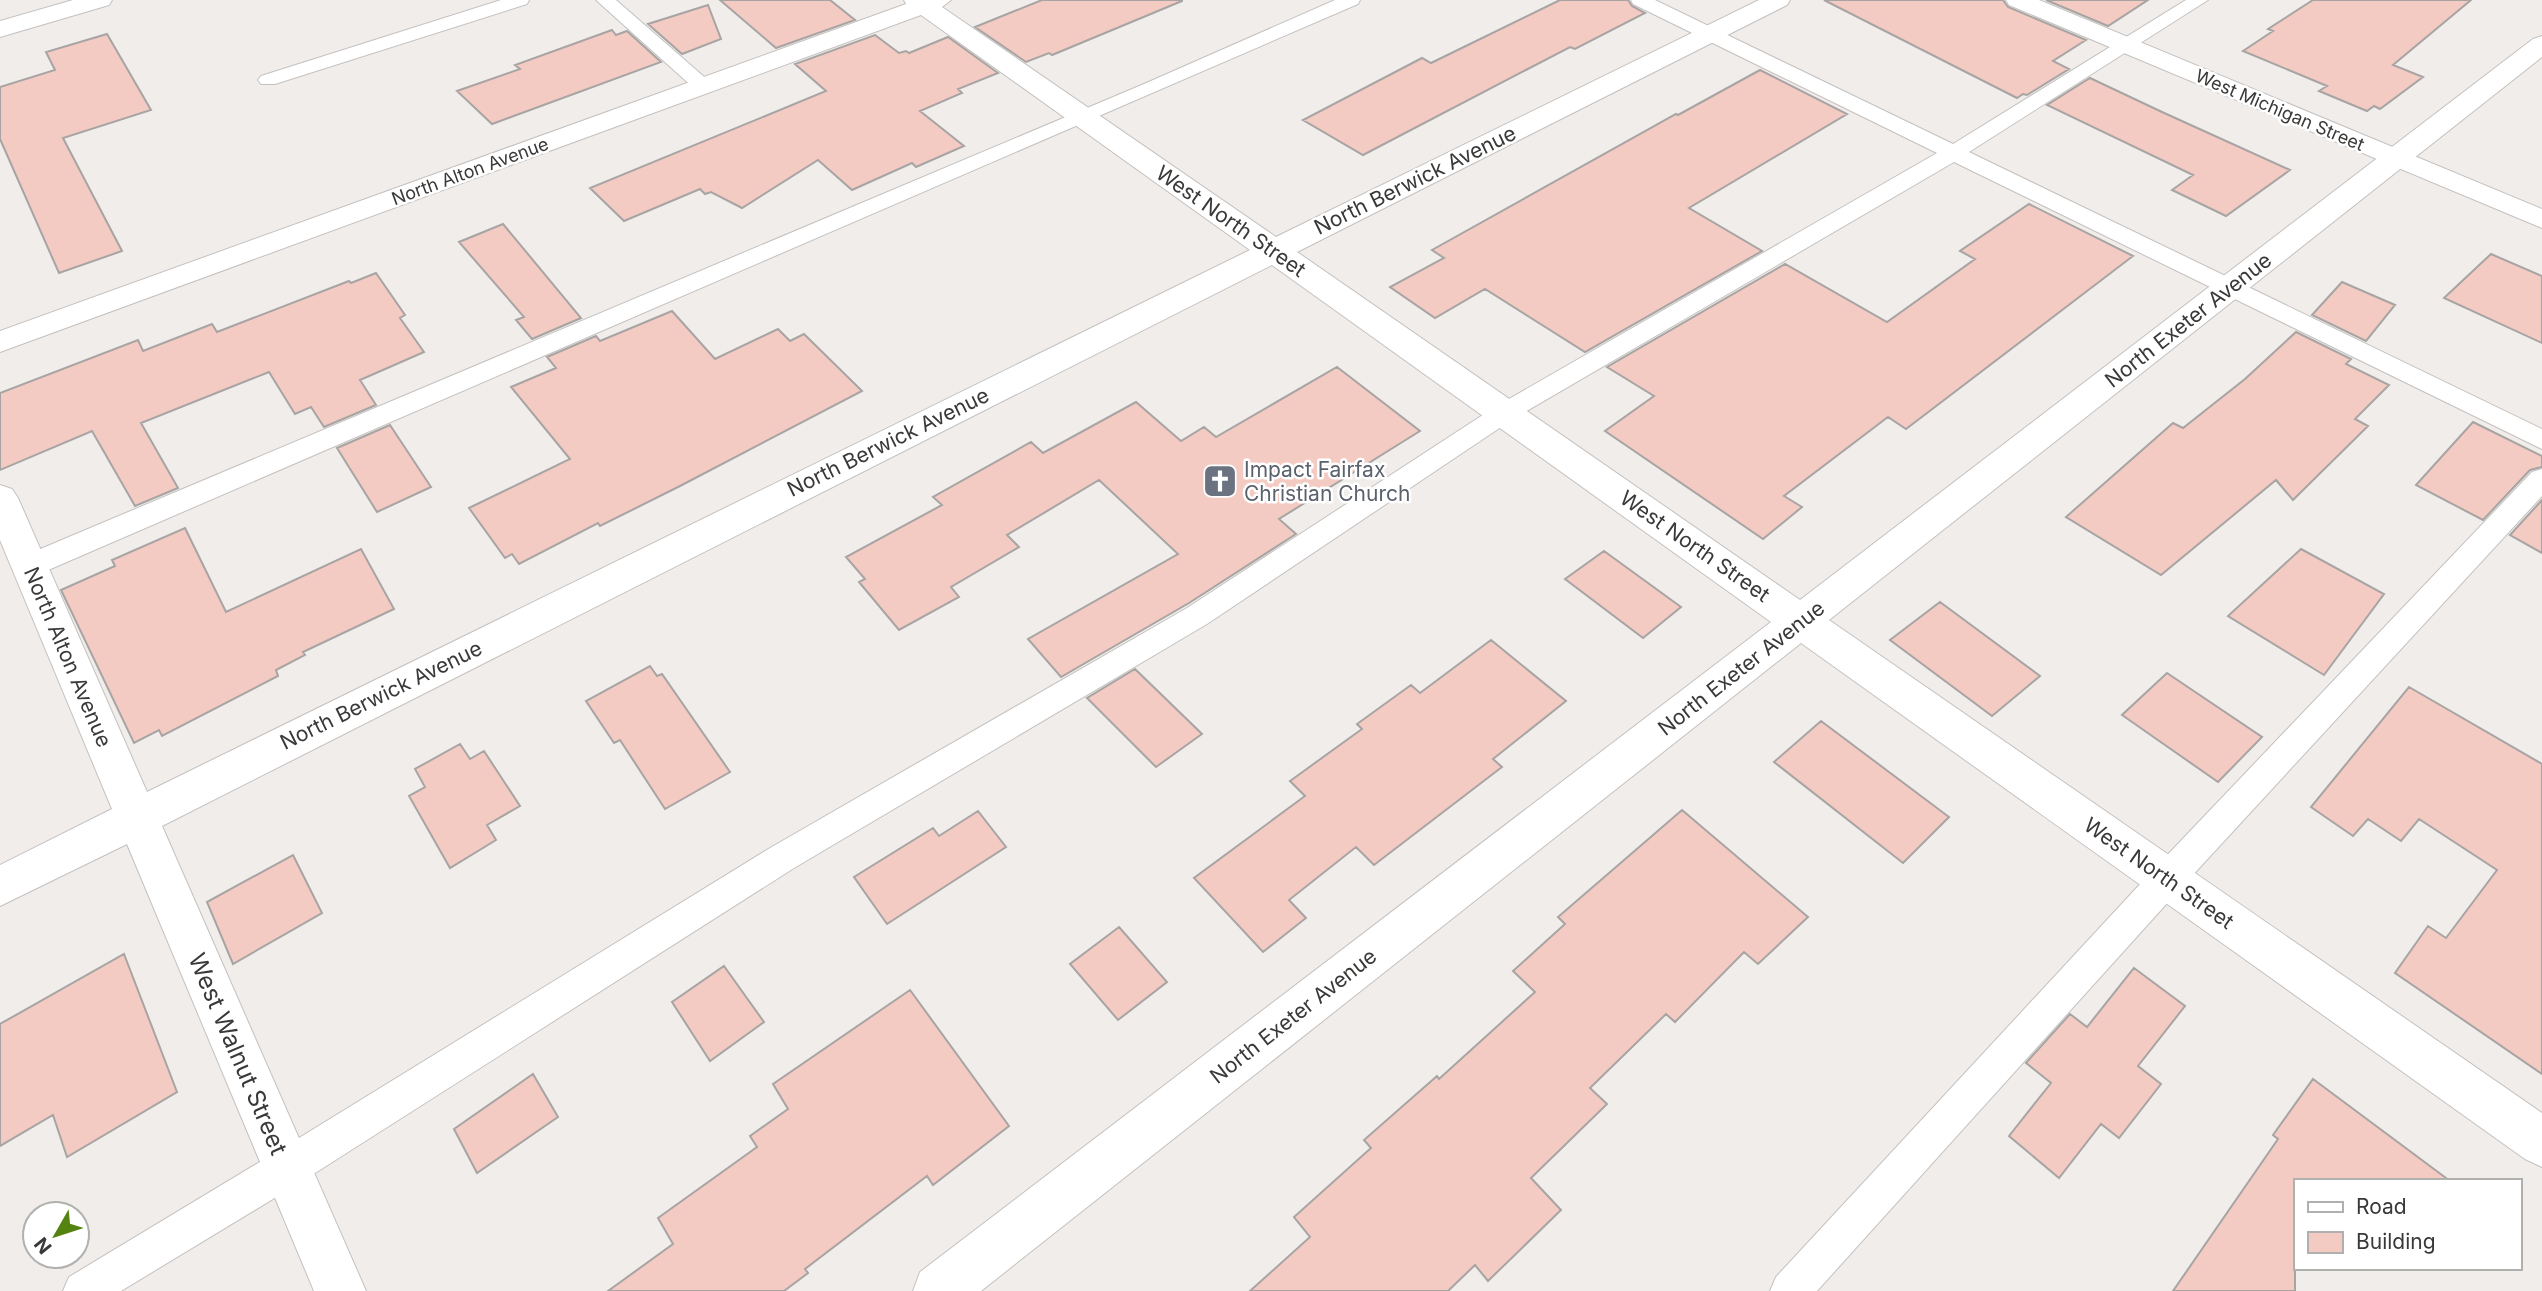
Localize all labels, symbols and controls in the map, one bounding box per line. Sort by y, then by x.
street label: West Michigan Street [2192,65,2368,155]
street label: North Berwick Avenue [1310,120,1520,240]
street label: North Alton Avenue [389,133,551,209]
street label: West North Street [1151,160,1311,282]
street label: North Exeter Avenue [2100,247,2276,393]
street label: North Berwick Avenue [783,382,993,502]
place label: Impact Fairfax Christian Church [1244,457,1410,506]
church icon: Impact Fairfax Christian Church [1201,462,1239,500]
street label: West North Street [1615,485,1775,607]
street label: North Alton Avenue [19,563,117,751]
street label: North Exeter Avenue [1653,595,1829,741]
street label: North Berwick Avenue [276,635,486,755]
street label: West North Street [2079,812,2239,934]
street label: North Exeter Avenue [1205,943,1381,1089]
street label: West Walnut Street [182,949,294,1159]
legend [2294,1179,2521,1270]
text: Road [2356,1194,2407,1219]
north arrow [21,1200,91,1270]
text: Building [2356,1229,2436,1254]
text: N [30,1233,57,1258]

